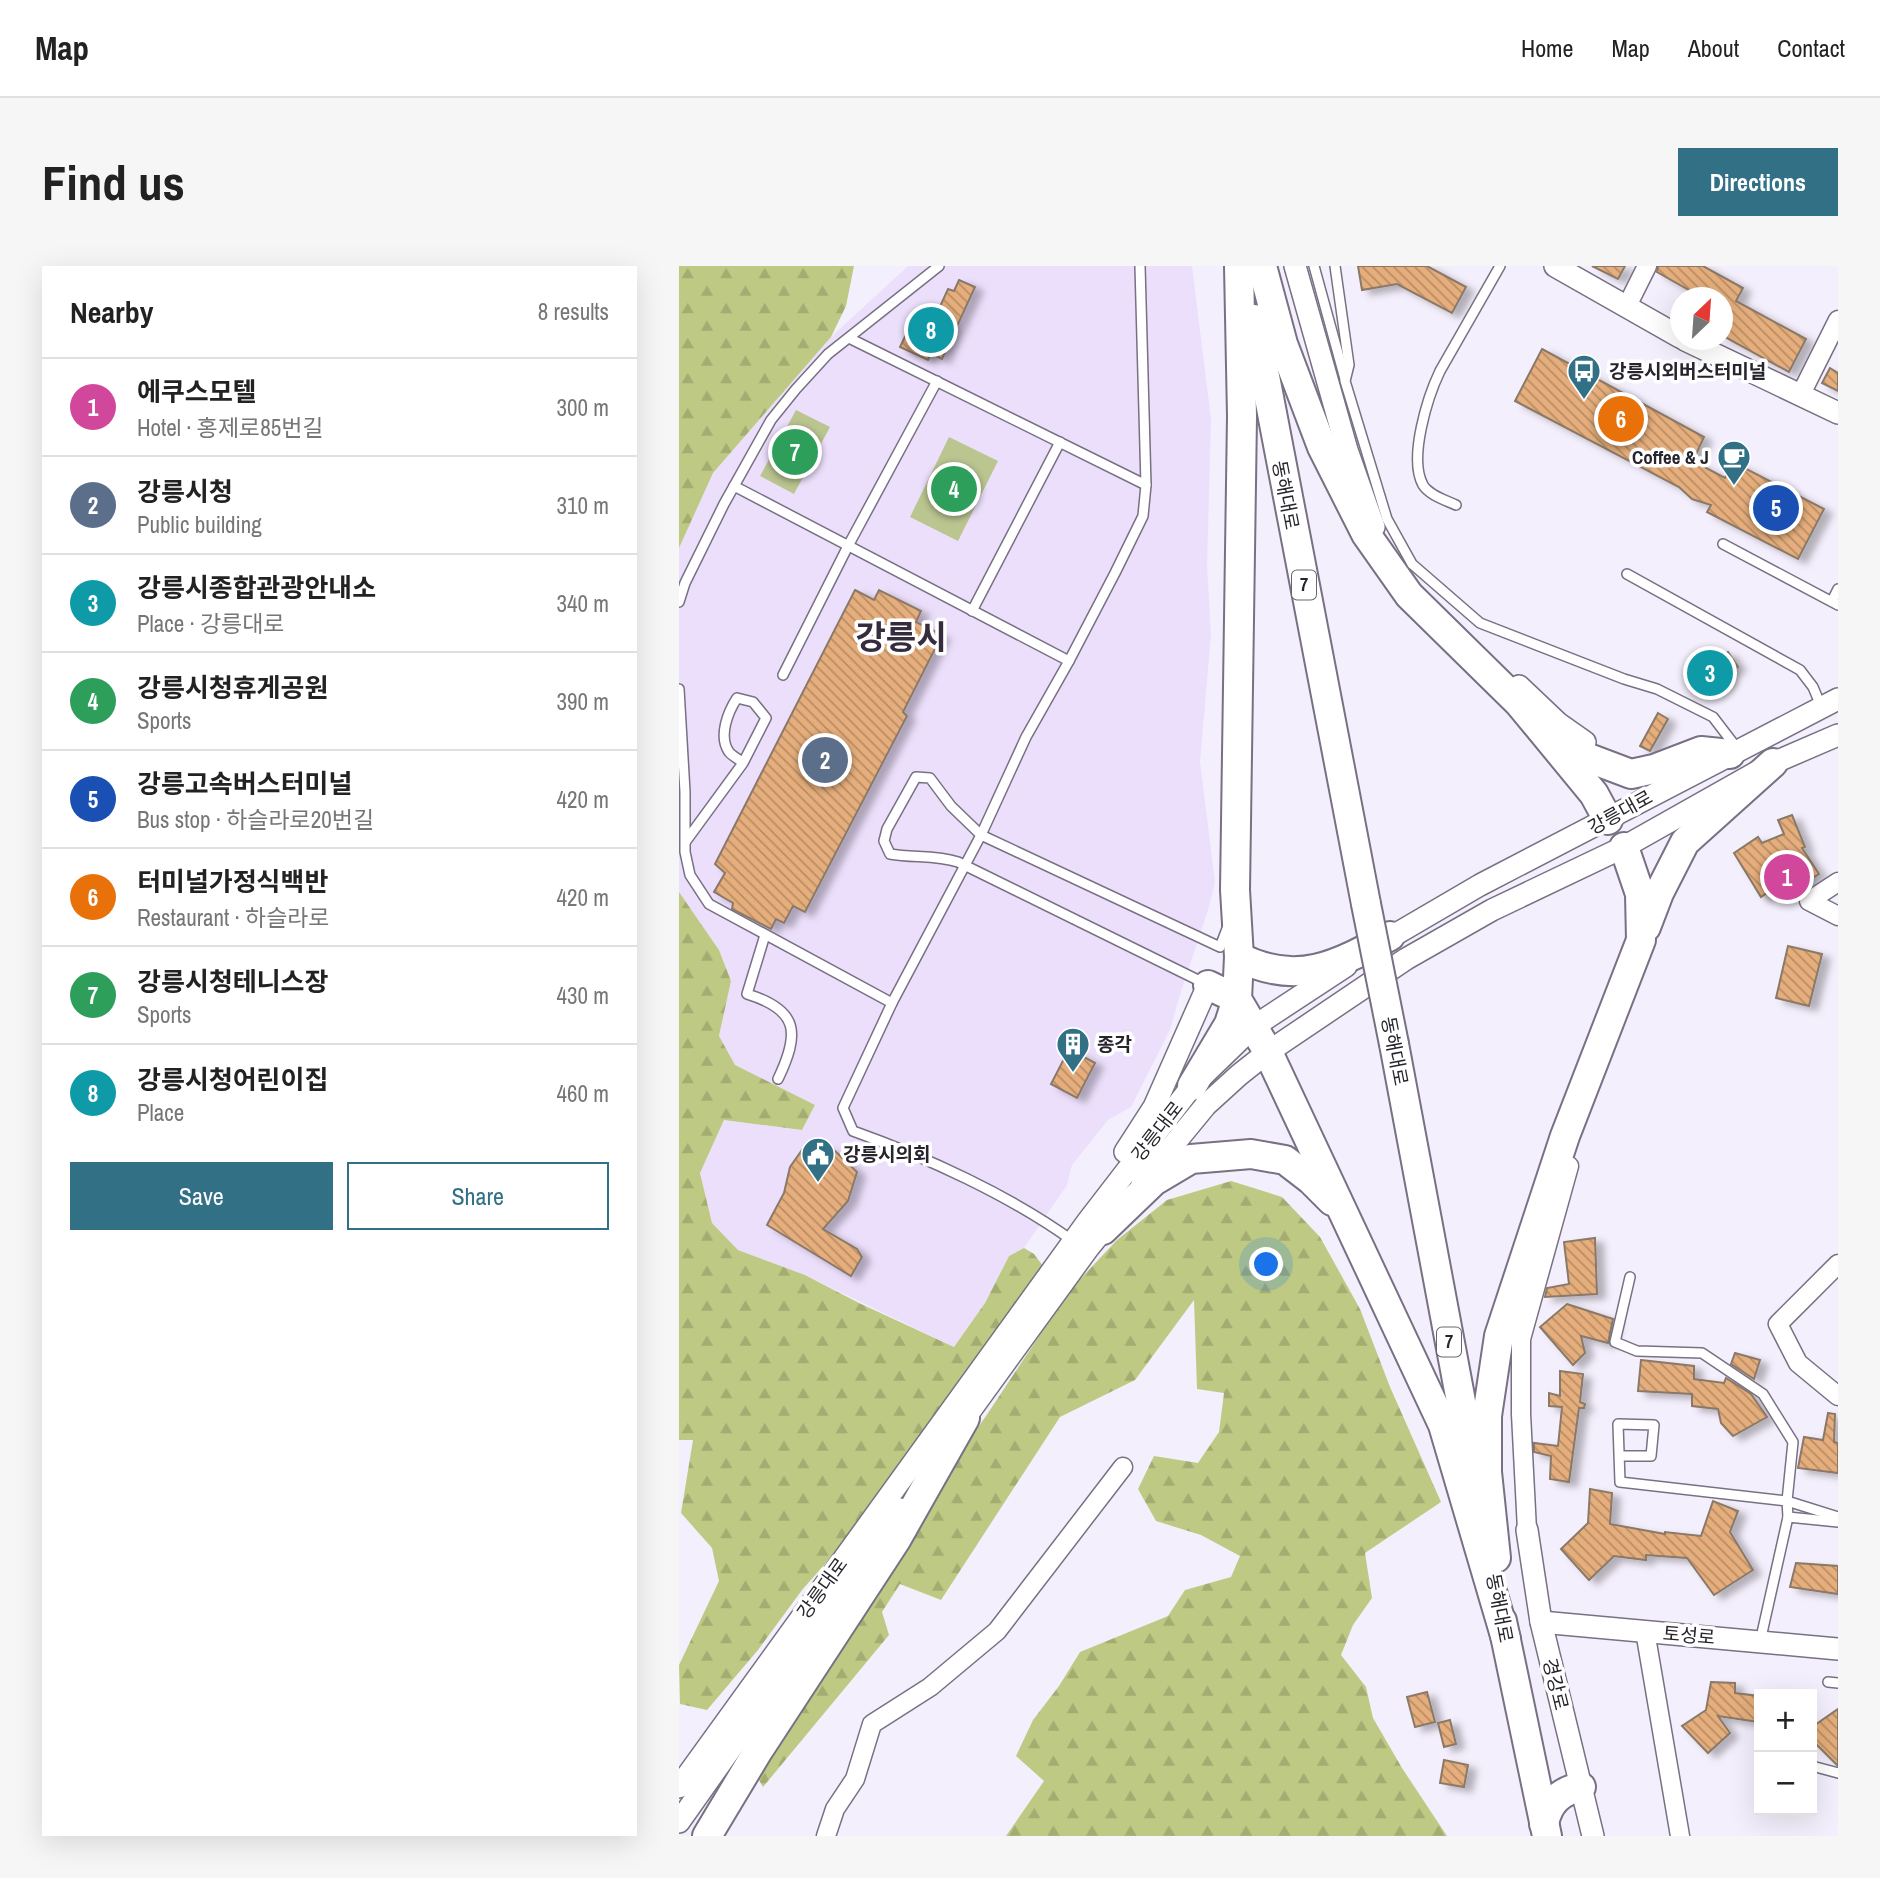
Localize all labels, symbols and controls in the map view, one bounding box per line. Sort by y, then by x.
text: Map [35,26,89,70]
text: Home [1521,32,1573,64]
text: Map [1611,32,1650,64]
text: About [1688,32,1739,64]
text: Contact [1777,32,1845,64]
button: Directions [1678,148,1838,216]
text: Find us [42,149,185,215]
north arrow [1670,287,1733,350]
text: Nearby [70,292,153,332]
text: 8 results [538,296,609,327]
pin: 8 [908,304,954,356]
bus stop icon: 강릉시외버스터미널 [1565,352,1603,401]
place label: 강릉시외버스터미널 [1609,358,1766,384]
text: 에쿠스모텔 [137,374,257,409]
text: 1 [88,392,98,423]
text: 300 m [557,392,609,423]
pin: 6 [1598,393,1644,445]
text: Hotel · 홍제로85번길 [137,412,324,443]
pin: 7 [772,426,818,478]
cafe icon: Coffee & J [1715,438,1753,487]
place label: Coffee & J [1632,444,1709,470]
street label: 동해대로 [1267,458,1305,532]
pin: 4 [931,463,977,515]
text: 강릉시청 [137,474,233,509]
pin: 5 [1753,482,1799,534]
text: 2 [88,490,98,521]
text: 310 m [557,490,609,521]
text: Public building [137,509,262,540]
text: 강릉시종합관광안내소 [137,570,376,605]
road number: 7 [1292,570,1316,600]
text: 3 [88,588,98,619]
text: 340 m [557,588,609,619]
text: Place · 강릉대로 [137,608,285,639]
district label: 강릉시 [855,615,947,659]
pin: 3 [1687,647,1733,699]
text: 강릉시청휴게공원 [137,670,328,705]
text: 4 [88,686,98,717]
text: 390 m [557,686,609,717]
text: Sports [137,705,192,736]
pin: 2 [802,734,848,786]
text: 강릉고속버스터미널 [137,766,352,801]
text: 5 [88,784,98,815]
text: 420 m [557,784,609,815]
street label: 강릉대로 [1583,784,1657,840]
text: Bus stop · 하슬라로20번길 [137,804,374,835]
pin: 1 [1764,851,1810,903]
text: 터미널가정식백반 [137,864,328,899]
text: 6 [88,882,98,913]
text: 420 m [557,882,609,913]
text: Restaurant · 하슬라로 [137,902,330,933]
text: 강릉시청테니스장 [137,964,328,999]
text: 7 [88,980,98,1011]
text: 430 m [557,980,609,1011]
text: Sports [137,999,192,1030]
street label: 동해대로 [1376,1014,1414,1088]
building icon: 종각 [1054,1025,1092,1074]
place label: 종각 [1097,1031,1132,1057]
text: 강릉시청어린이집 [137,1062,328,1097]
text: 8 [88,1078,98,1109]
text: 460 m [557,1078,609,1109]
street label: 강릉대로 [1125,1095,1189,1167]
text: Place [137,1097,184,1128]
public building icon: 강릉시의회 [799,1135,837,1184]
place label: 강릉시의회 [843,1141,930,1167]
button: Save [70,1162,333,1230]
button: Share [347,1162,609,1230]
your location [1249,1247,1283,1281]
road number: 7 [1437,1328,1461,1357]
street label: 강릉대로 [791,1552,853,1624]
street label: 동해대로 [1481,1571,1519,1645]
street label: 토성로 [1662,1620,1716,1650]
street label: 경강로 [1537,1655,1575,1713]
map controls [1754,1689,1817,1815]
button: + [1754,1689,1817,1752]
button: − [1754,1752,1817,1815]

